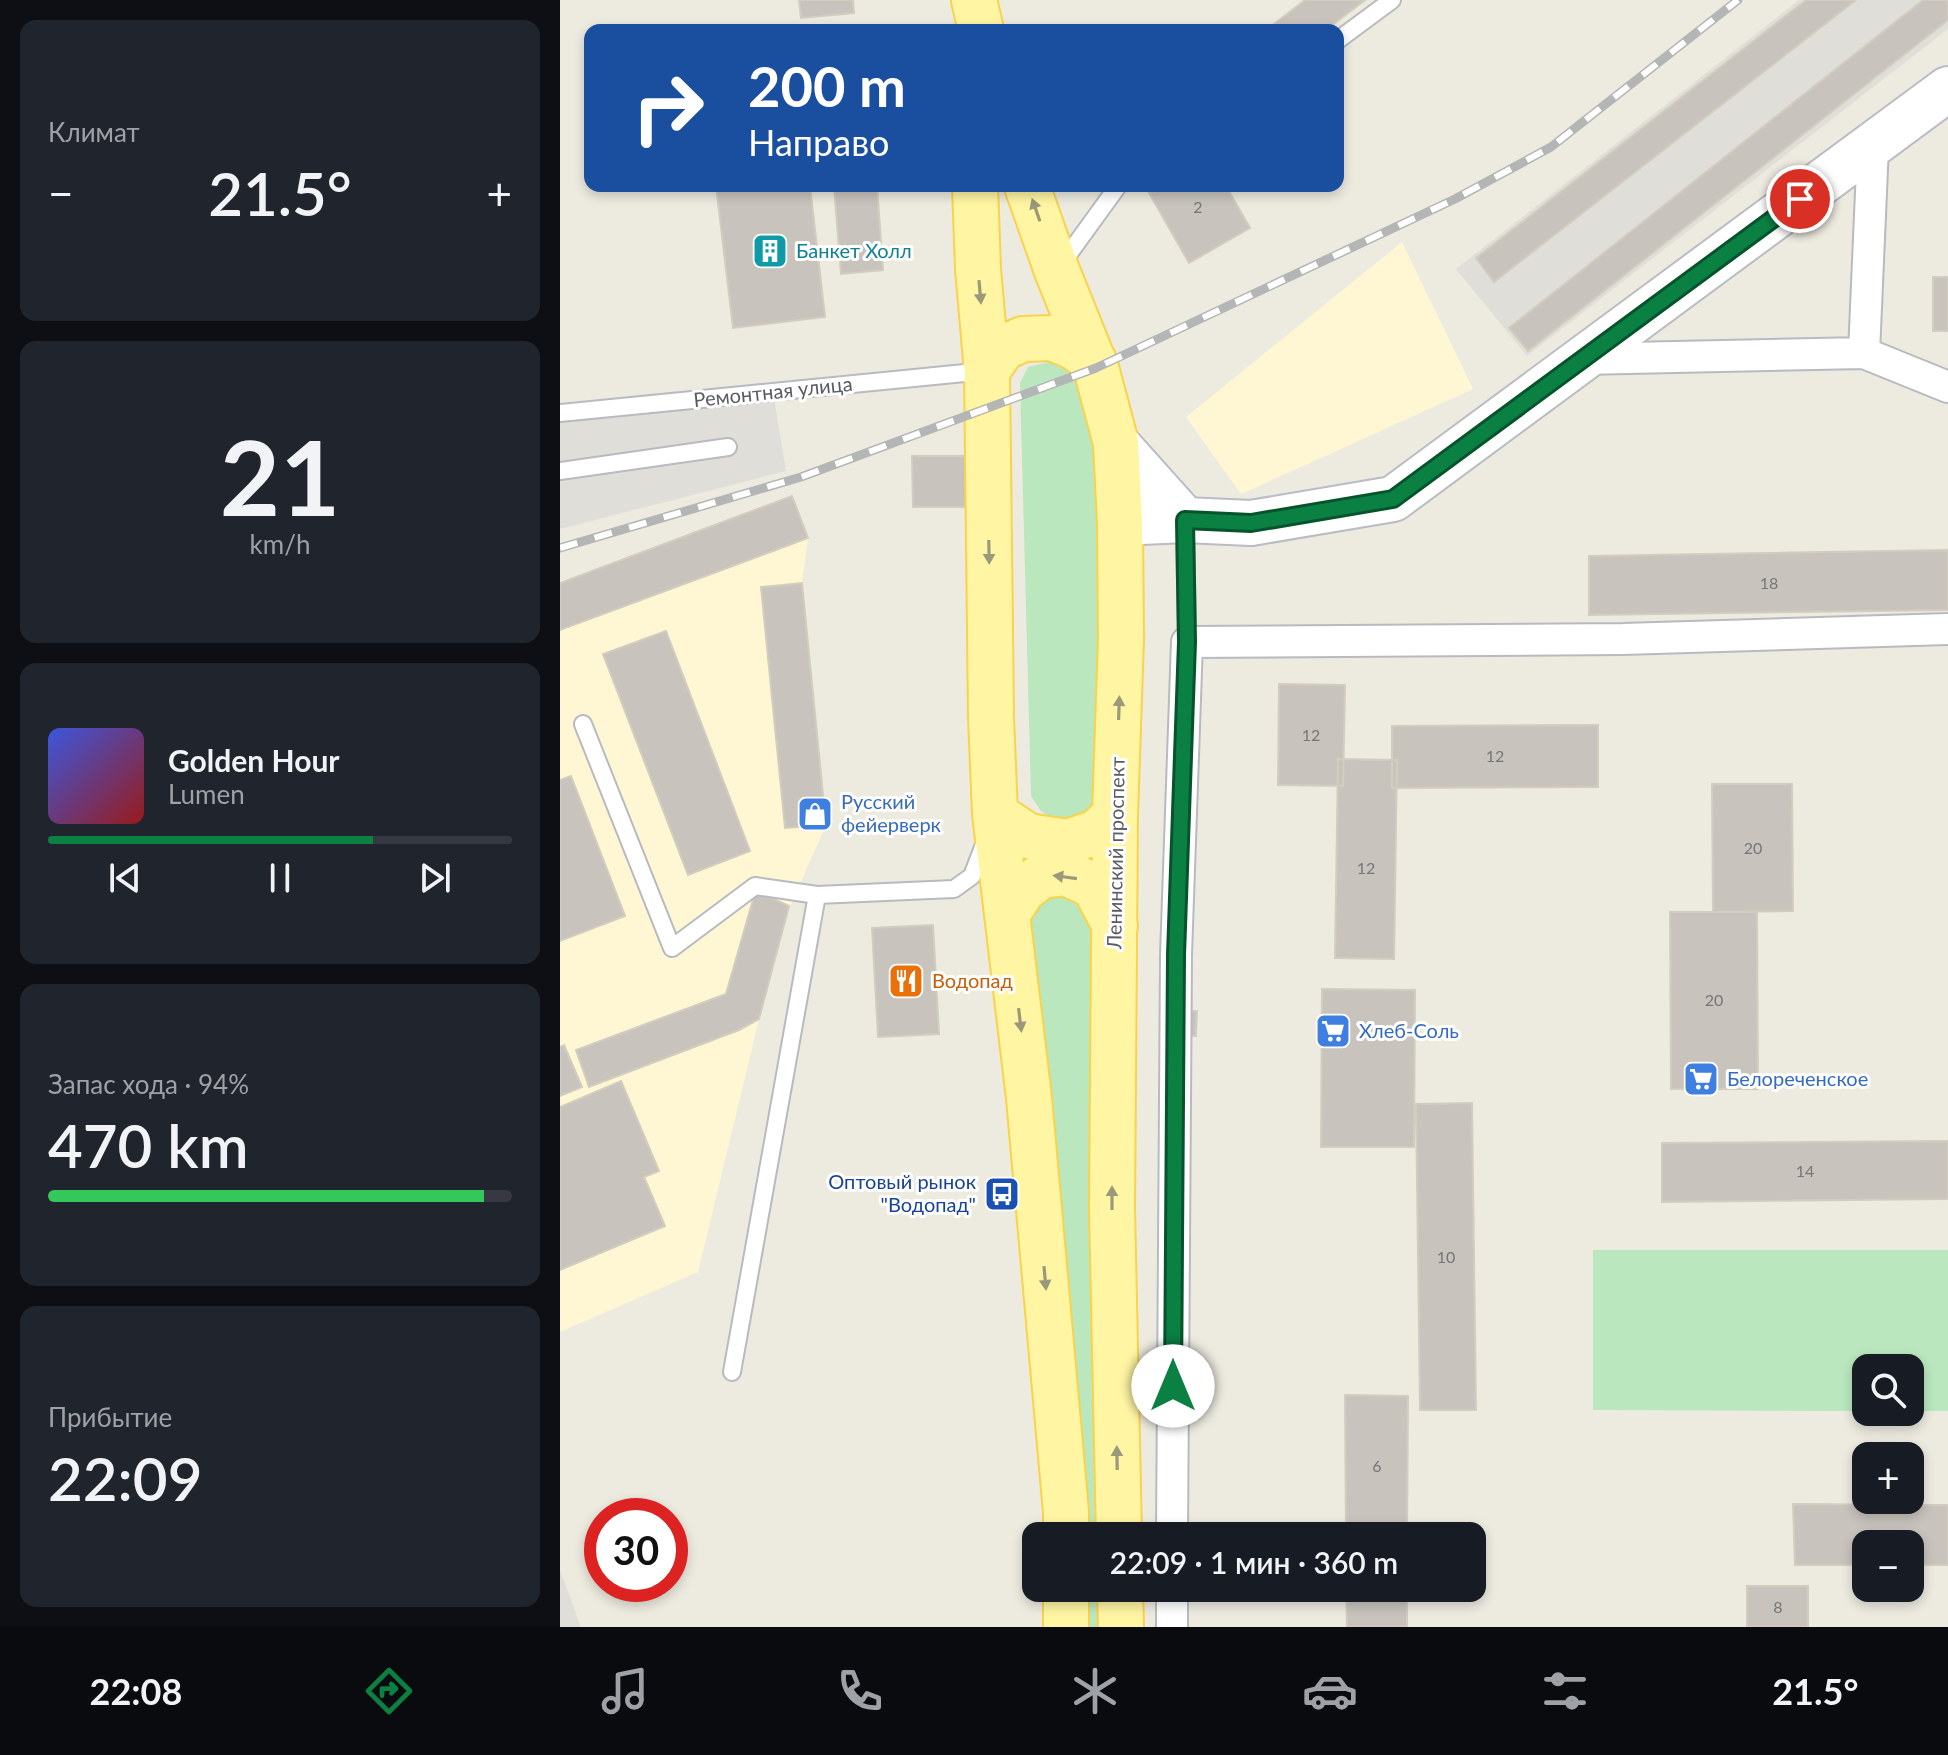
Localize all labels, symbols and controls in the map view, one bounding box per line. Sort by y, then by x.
text: 200 m [748,52,906,119]
icon: right [616,56,720,160]
text: Климат [48,116,140,148]
text: Направо [748,120,889,164]
text: 21.5° [208,157,352,229]
pin [1766,165,1834,233]
text: − [48,167,74,219]
text: + [486,167,512,219]
icon: arrive [1778,177,1822,221]
house number: 2 [1193,197,1203,216]
one-way arrow [1029,198,1041,222]
building icon: Банкет Холл [751,232,789,270]
place label: Банкет Холл [796,238,912,262]
one-way arrow [974,280,987,305]
street label: Ремонтная улица [692,371,854,411]
text: 21 [220,413,340,538]
text: km/h [250,528,310,560]
one-way arrow [983,540,996,565]
house number: 18 [1760,573,1778,592]
one-way arrow [1112,695,1125,720]
house number: 12 [1302,725,1320,744]
text: Golden Hour [168,742,340,778]
house number: 12 [1486,746,1504,765]
street label: Ленинский проспект [1101,757,1129,950]
text: Lumen [168,778,245,810]
place label: Русский фейерверк [841,789,942,836]
shop icon: Русский фейерверк [796,795,834,833]
house number: 20 [1744,838,1762,857]
icon: previous [103,856,147,900]
icon: pause [258,856,302,900]
icon: next [413,856,457,900]
house number: 12 [1357,858,1375,877]
one-way arrow [1052,870,1077,883]
restaurant icon: Водопад [887,962,925,1000]
place label: Водопад [932,968,1013,992]
house number: 20 [1705,990,1723,1009]
one-way arrow [1013,1008,1026,1033]
supermarket icon: Хлеб-Соль [1314,1012,1352,1050]
place label: Хлеб-Соль [1359,1018,1459,1042]
supermarket icon: Белореченское [1682,1060,1720,1098]
place label: Белореченское [1727,1066,1868,1090]
text: Запас хода · 94% [48,1068,249,1100]
text: 470 km [48,1109,249,1181]
house number: 14 [1796,1161,1814,1180]
place label: Оптовый рынок "Водопад" [828,1169,977,1216]
bus stop icon: Оптовый рынок "Водопад" [983,1175,1021,1213]
one-way arrow [1106,1185,1118,1210]
house number: 10 [1437,1247,1455,1266]
one-way arrow [1039,1266,1052,1291]
position arrow [1131,1344,1215,1428]
map controls [1852,1354,1924,1602]
button: search [1852,1354,1924,1426]
text: Прибытие [48,1401,172,1433]
text: 22:09 [48,1442,202,1514]
button: + [1852,1442,1924,1514]
one-way arrow [1111,1445,1124,1470]
house number: 6 [1372,1456,1382,1475]
speed limit sign: 30 [584,1498,688,1602]
button: − [1852,1530,1924,1602]
text: 22:09 · 1 мин · 360 m [1110,1544,1398,1580]
house number: 8 [1773,1597,1783,1616]
icon: directions [361,1663,417,1719]
icon: music [597,1663,653,1719]
icon: phone [832,1663,888,1719]
icon: climate [1067,1663,1123,1719]
icon: car [1302,1663,1358,1719]
icon: filters [1537,1663,1593,1719]
text: 22:08 [90,1669,182,1713]
text: 21.5° [1772,1669,1858,1713]

